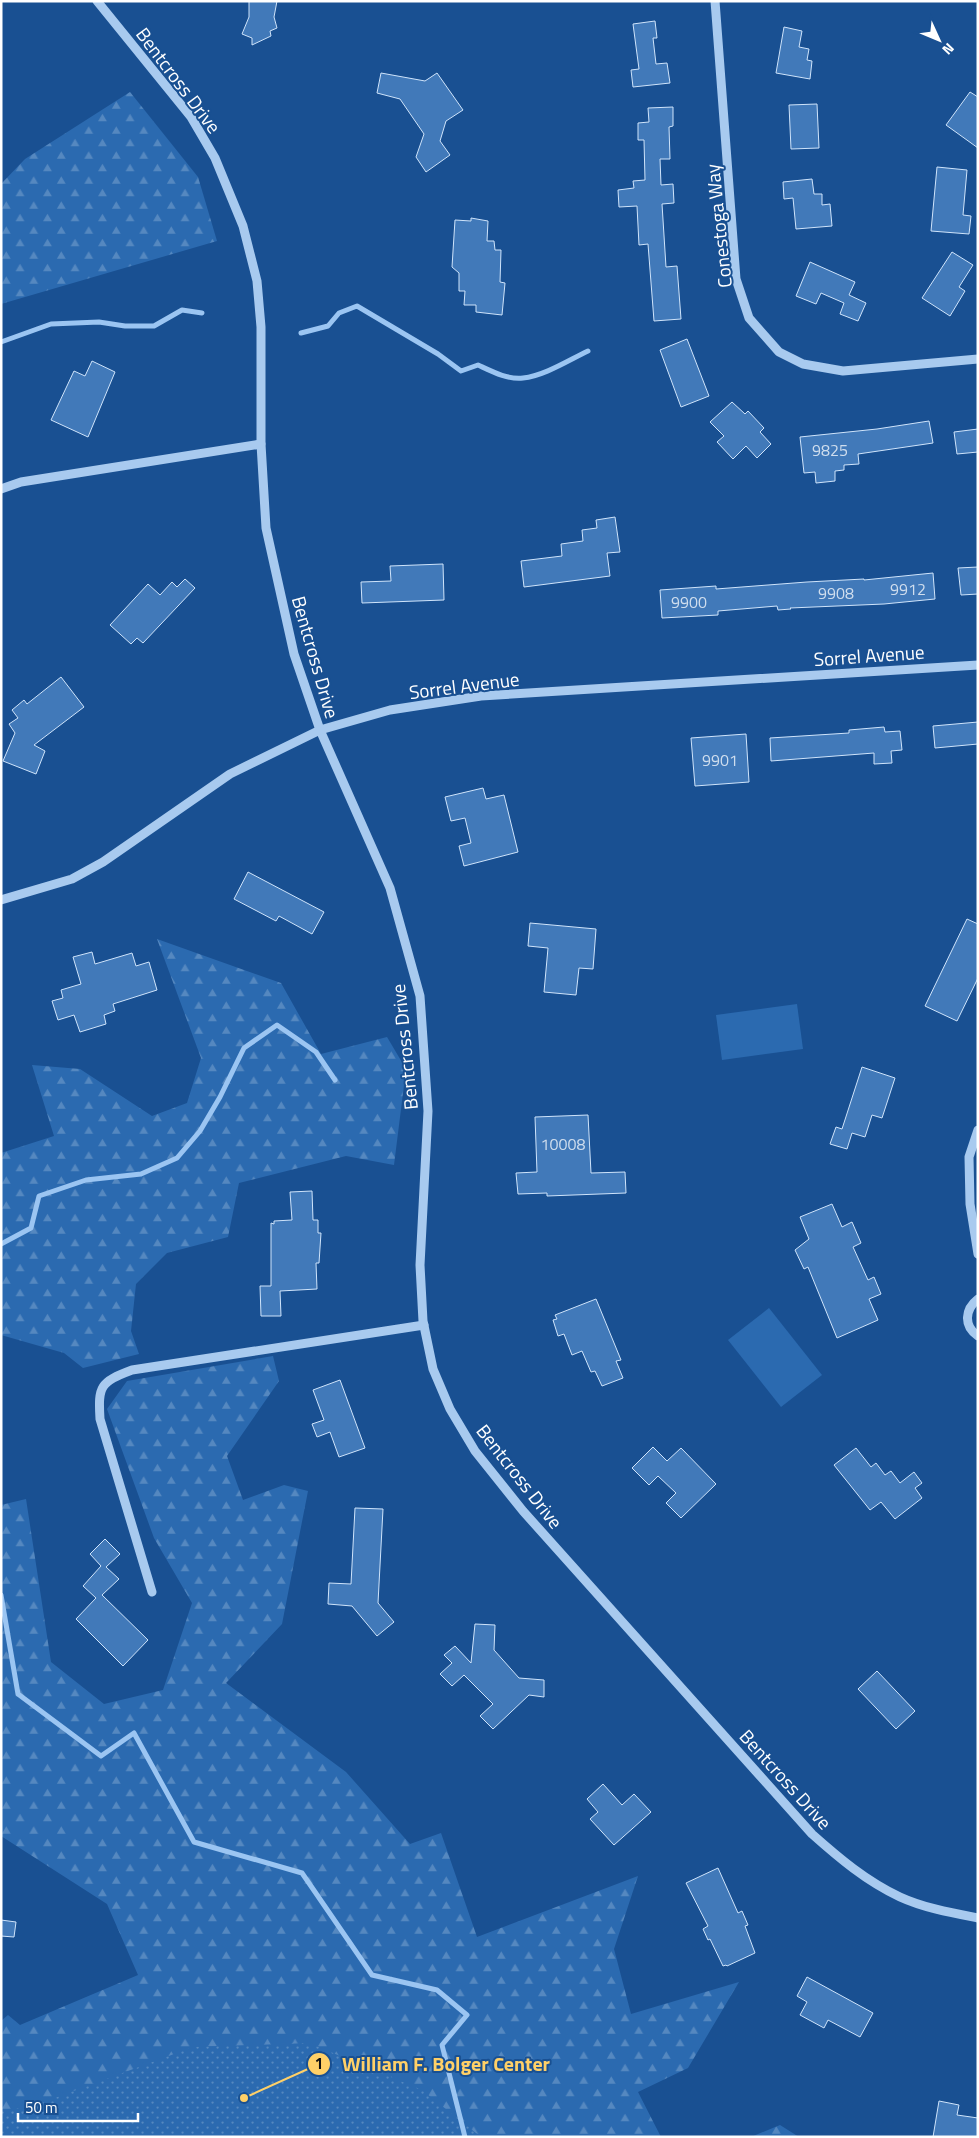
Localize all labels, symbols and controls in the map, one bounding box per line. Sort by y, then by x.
north arrow [914,15,964,65]
street label: Bentcross Drive [129,21,229,139]
text: N [938,39,960,60]
street label: Conestoga Way [697,163,739,289]
house number: 9825 [812,438,848,462]
house number: 9912 [890,577,926,601]
house number: 9908 [818,581,854,605]
house number: 9900 [671,590,707,614]
street label: Bentcross Drive [285,592,347,722]
street label: Sorrel Avenue [813,637,925,673]
street label: Sorrel Avenue [407,664,521,706]
house number: 9901 [702,748,738,772]
street label: Bentcross Drive [383,983,425,1111]
house number: 10008 [541,1132,585,1156]
street label: Bentcross Drive [470,1417,570,1535]
street label: Bentcross Drive [733,1722,839,1836]
callout: William F. Bolger Center [307,2047,560,2082]
text: William F. Bolger Center [342,2048,551,2079]
text: 1 [315,2052,323,2075]
scale bar [18,2090,138,2122]
text: 50 m [25,2096,58,2119]

